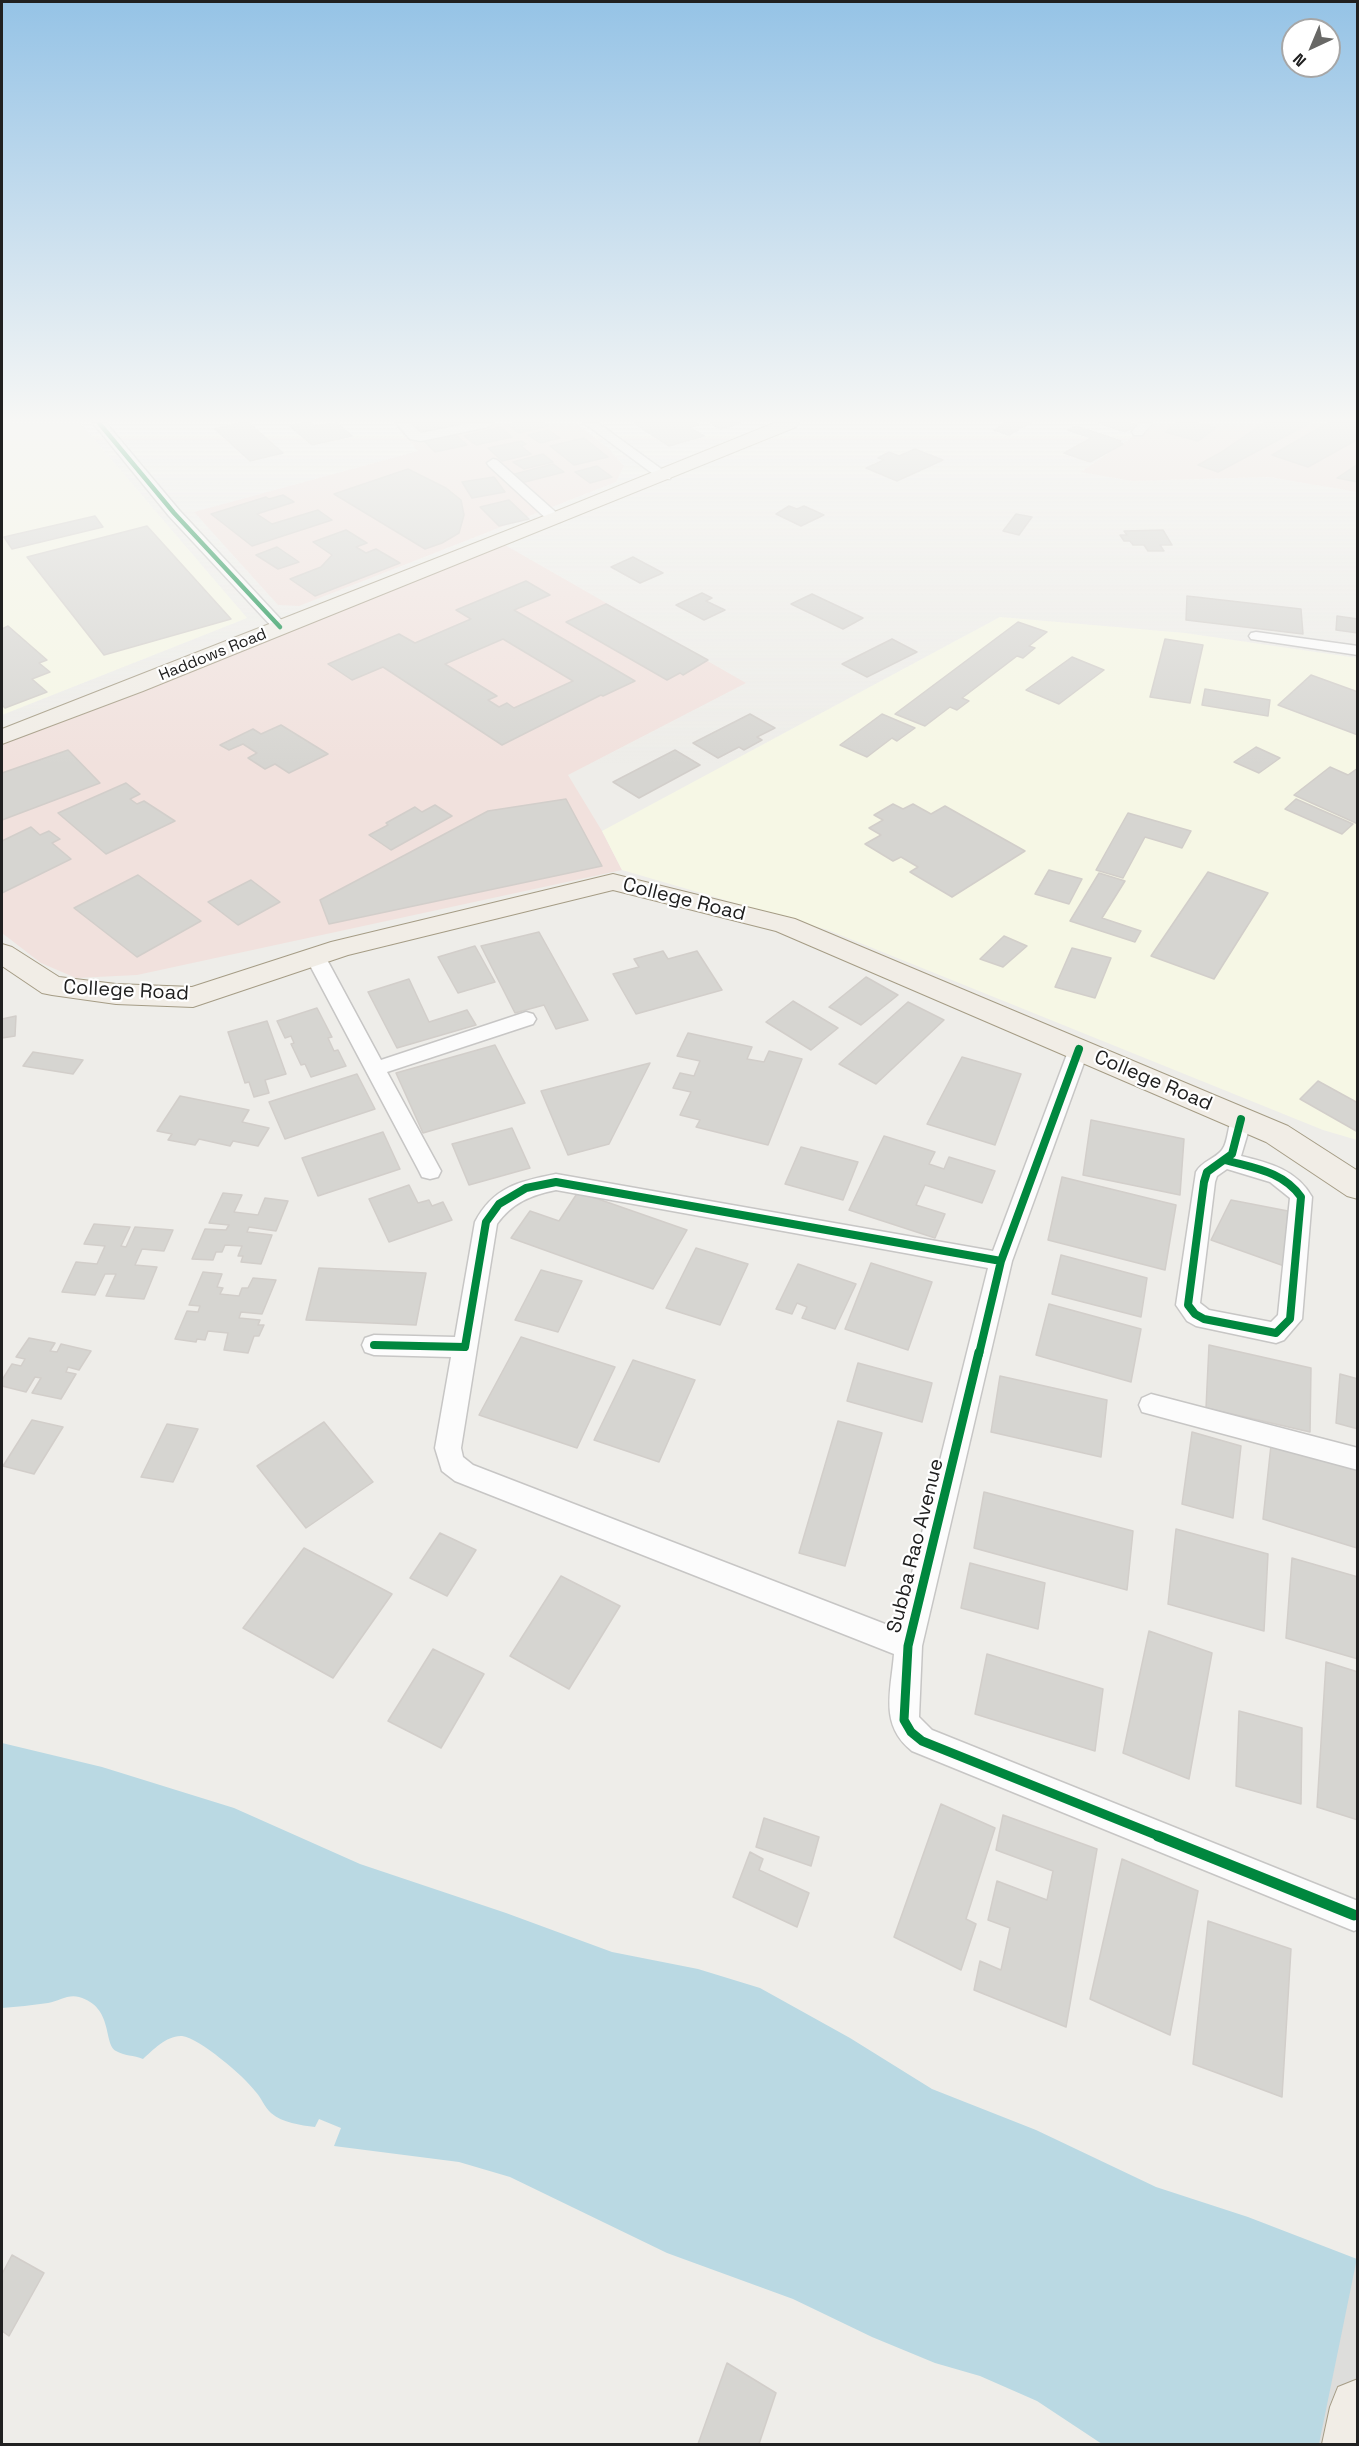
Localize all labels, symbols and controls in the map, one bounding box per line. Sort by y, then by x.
north arrow [1281,18,1341,78]
text: N [1288,49,1311,71]
street label: Haddows Road [156,625,270,685]
street label: College Road [620,873,748,927]
street label: College Road [63,976,189,1006]
street label: College Road [1090,1045,1216,1117]
street label: Subba Rao Avenue [883,1456,949,1636]

